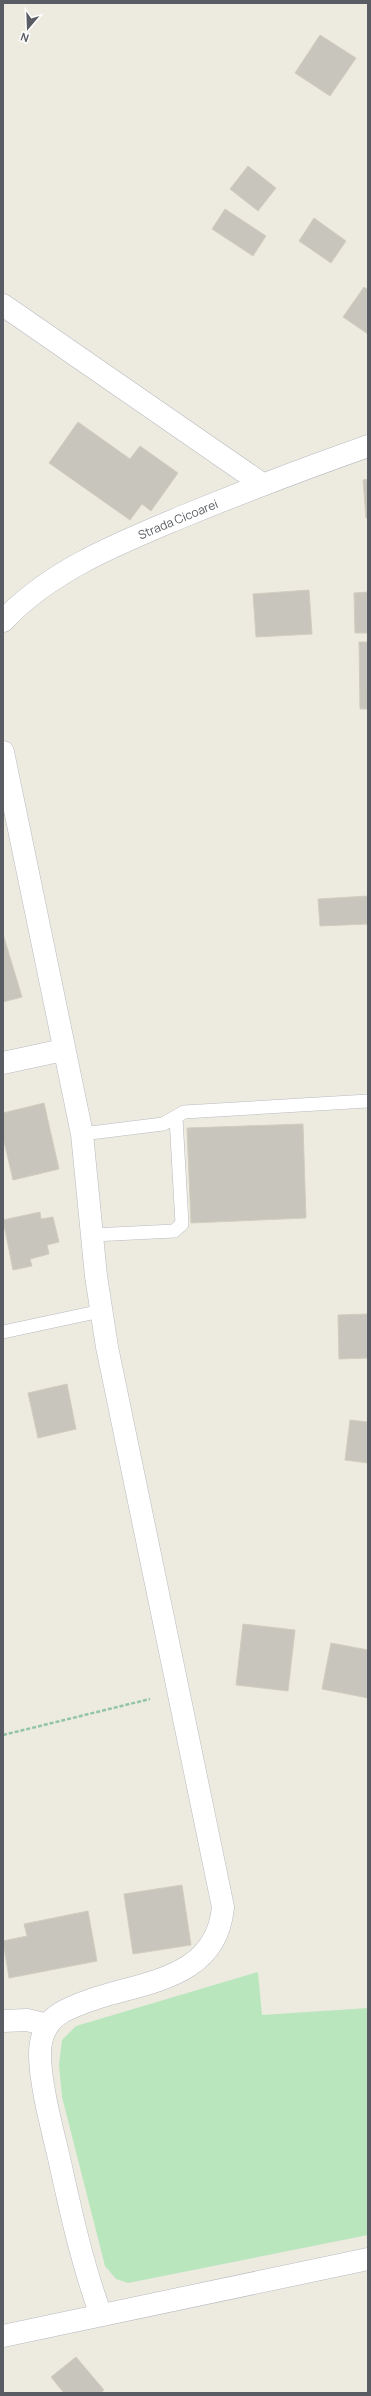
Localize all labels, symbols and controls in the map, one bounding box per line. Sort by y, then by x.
north arrow [8,8,48,48]
text: N [18,30,31,46]
street label: Strada Cicoarei [135,495,220,543]

